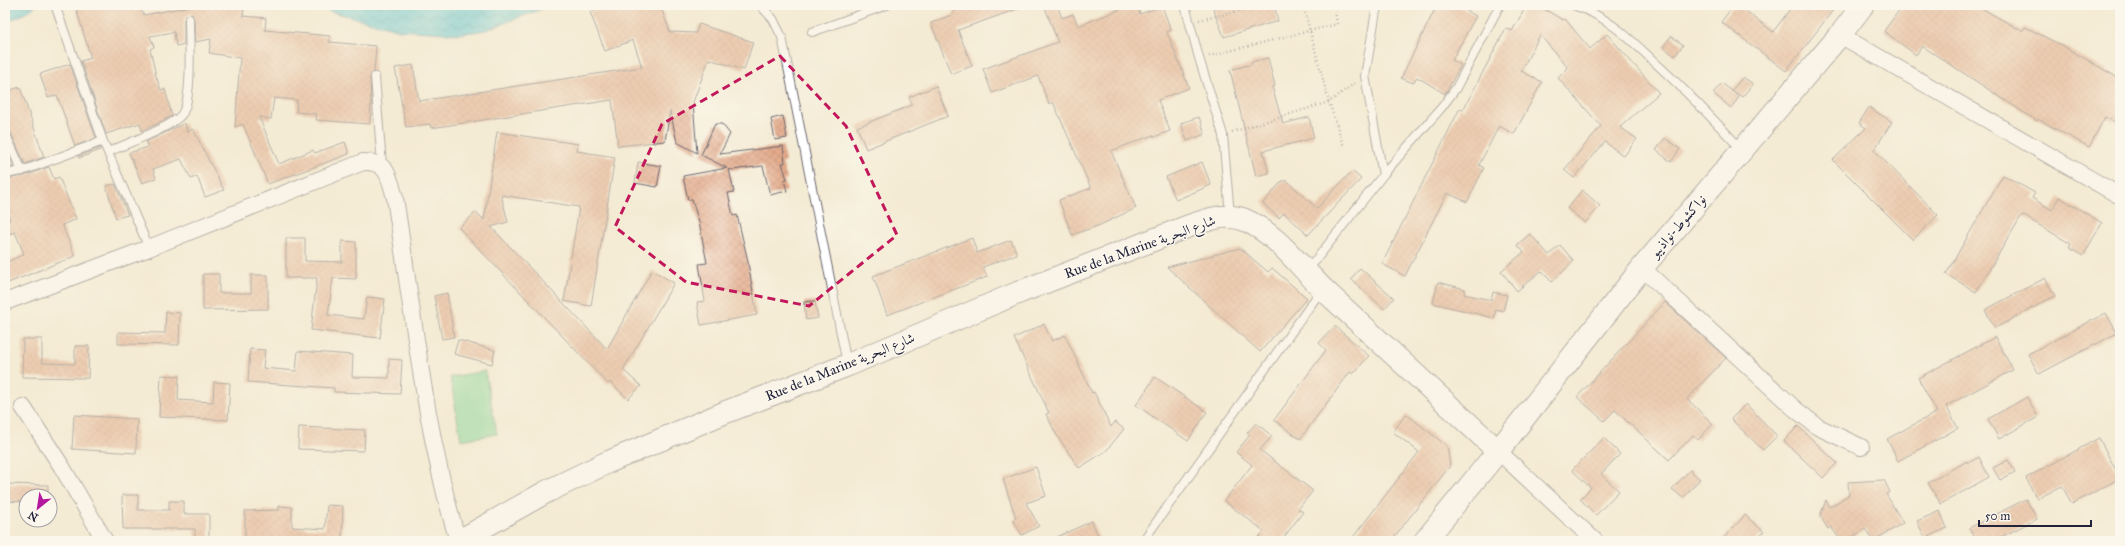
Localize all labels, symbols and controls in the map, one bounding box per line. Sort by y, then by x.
street label: نواكشوط-نواذيبو [1645,191,1710,262]
street label: Rue de la Marine شارع البحرية [1062,212,1219,285]
street label: Rue de la Marine شارع البحرية [763,329,918,408]
north arrow [18,488,58,528]
scale bar [1979,502,2091,528]
text: N [25,508,41,524]
text: 50 m [1985,509,2010,523]

